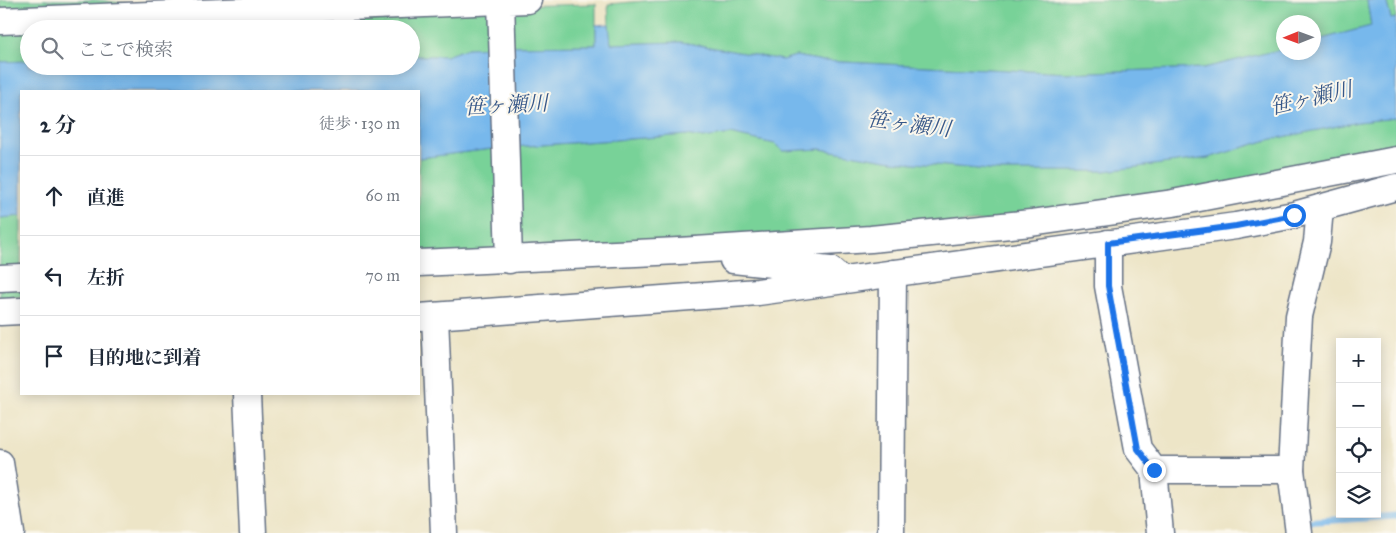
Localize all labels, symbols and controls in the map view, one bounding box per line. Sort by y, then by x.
north arrow [1276,15,1321,60]
search box [20,20,420,75]
icon: search [38,34,66,62]
text: ここで検索 [78,38,173,61]
water label: 笹ヶ瀬川 [1267,75,1357,120]
water label: 笹ヶ瀬川 [463,90,551,120]
water label: 笹ヶ瀬川 [866,106,954,142]
text: 2 分 [40,112,76,138]
text: 徒歩 · 130 m [319,114,400,133]
icon: ahead [40,182,68,210]
text: 直進 [87,186,125,209]
text: 60 m [366,186,400,205]
route start [1283,204,1306,227]
icon: left [40,262,68,290]
text: 左折 [87,266,125,289]
text: 70 m [365,266,400,285]
map controls [1336,338,1381,518]
button: + [1336,338,1381,383]
icon: arrive [40,342,68,370]
text: 目的地に到着 [87,346,201,369]
button: − [1336,383,1381,428]
button: locate [1336,428,1381,473]
route end [1143,459,1166,482]
button: layers [1336,473,1381,518]

